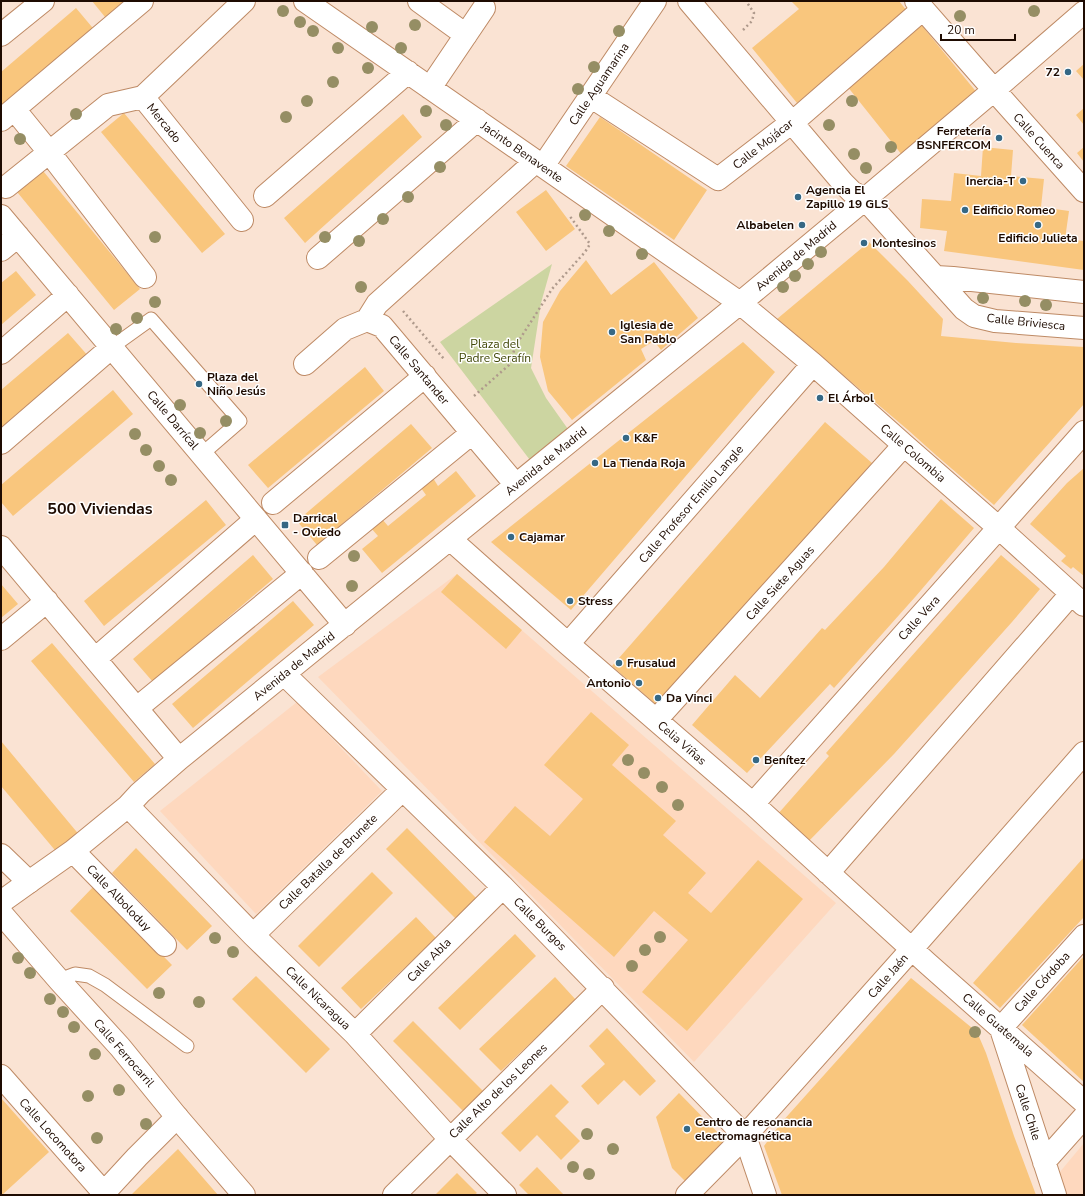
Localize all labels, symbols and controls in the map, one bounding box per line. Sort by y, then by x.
scale bar [941,16,1015,42]
text: 20 m [947,22,975,38]
street label: Calle Aguamarina [565,40,633,128]
place label: 72 [1046,64,1060,80]
marker: 72 [1063,67,1073,77]
street label: Mercado [143,100,185,146]
street label: Calle Cuenca [1009,109,1069,173]
street label: Calle Mojácar [729,115,797,173]
street label: Jacinto Benavente [477,117,566,186]
place label: Ferretería BSNFERCOM [916,123,991,153]
marker: Ferretería BSNFERCOM [994,133,1004,143]
place label: Inercia-T [966,173,1016,189]
marker: Inercia-T [1018,176,1028,186]
place label: Agencia El Zapillo 19 GLS [806,182,889,212]
marker: Agencia El Zapillo 19 GLS [793,192,803,202]
place label: Edificio Romeo [973,202,1056,218]
marker: Edificio Romeo [960,205,970,215]
place label: Albabelen [736,217,794,233]
street label: Avenida de Madrid [752,217,840,295]
marker: Albabelen [797,220,807,230]
marker: Edificio Julieta [1033,220,1043,230]
place label: Edificio Julieta [998,230,1078,246]
place label: Montesinos [872,235,936,251]
marker: Montesinos [859,238,869,248]
street label: Calle Briviesca [986,310,1066,334]
place label: Iglesia de San Pablo [620,317,676,347]
marker: Iglesia de San Pablo [607,327,617,337]
street label: Calle Santander [385,332,453,409]
park label: Plaza del Padre Serafín [459,336,531,366]
place label: Plaza del Niño Jesús [207,369,266,399]
marker: Plaza del Niño Jesús [194,379,204,389]
street label: Calle Darrícal [143,387,203,453]
place label: El Árbol [828,390,874,406]
marker: El Árbol [815,393,825,403]
street label: Calle Colombia [877,420,949,486]
street label: Avenida de Madrid [502,423,590,499]
place label: K&F [634,430,658,446]
marker: K&F [621,433,631,443]
street label: Calle Profesor Emilio Langle [635,441,747,567]
place label: La Tienda Roja [603,455,685,471]
marker: La Tienda Roja [590,458,600,468]
district label: 500 Viviendas [47,498,153,520]
place label: Darrical - Oviedo [293,510,341,540]
marker: Darrical - Oviedo [280,520,290,530]
place label: Cajamar [519,529,565,545]
marker: Cajamar [506,532,516,542]
street label: Calle Siete Aguas [742,542,818,624]
street label: Calle Vera [895,592,943,644]
place label: Stress [578,593,613,609]
marker: Stress [565,596,575,606]
street label: Avenida de Madrid [250,628,338,704]
place label: Frusalud [627,655,676,671]
marker: Frusalud [614,658,624,668]
place label: Antonio [587,675,631,691]
marker: Antonio [634,678,644,688]
place label: Da Vinci [666,690,712,706]
marker: Da Vinci [653,693,663,703]
street label: Celia Viñas [654,717,710,769]
place label: Benítez [764,752,806,768]
marker: Benítez [751,755,761,765]
street label: Calle Batalla de Brunete [275,811,381,913]
street label: Calle Alboloduy [83,861,155,935]
street label: Calle Burgos [510,894,570,954]
street label: Calle Abla [403,934,455,986]
street label: Calle Córdoba [1011,948,1073,1016]
street label: Calle Jaén [864,950,912,1002]
street label: Calle Nicaragua [282,963,354,1033]
street label: Calle Guatemala [959,990,1037,1060]
street label: Calle Ferrocarril [90,1015,158,1091]
street label: Calle Alto de los Leones [445,1040,551,1142]
street label: Calle Chile [1011,1082,1045,1142]
street label: Calle Locomotora [16,1095,90,1175]
place label: Centro de resonancia electromagnética [695,1114,812,1144]
marker: Centro de resonancia electromagnética [682,1124,692,1134]

